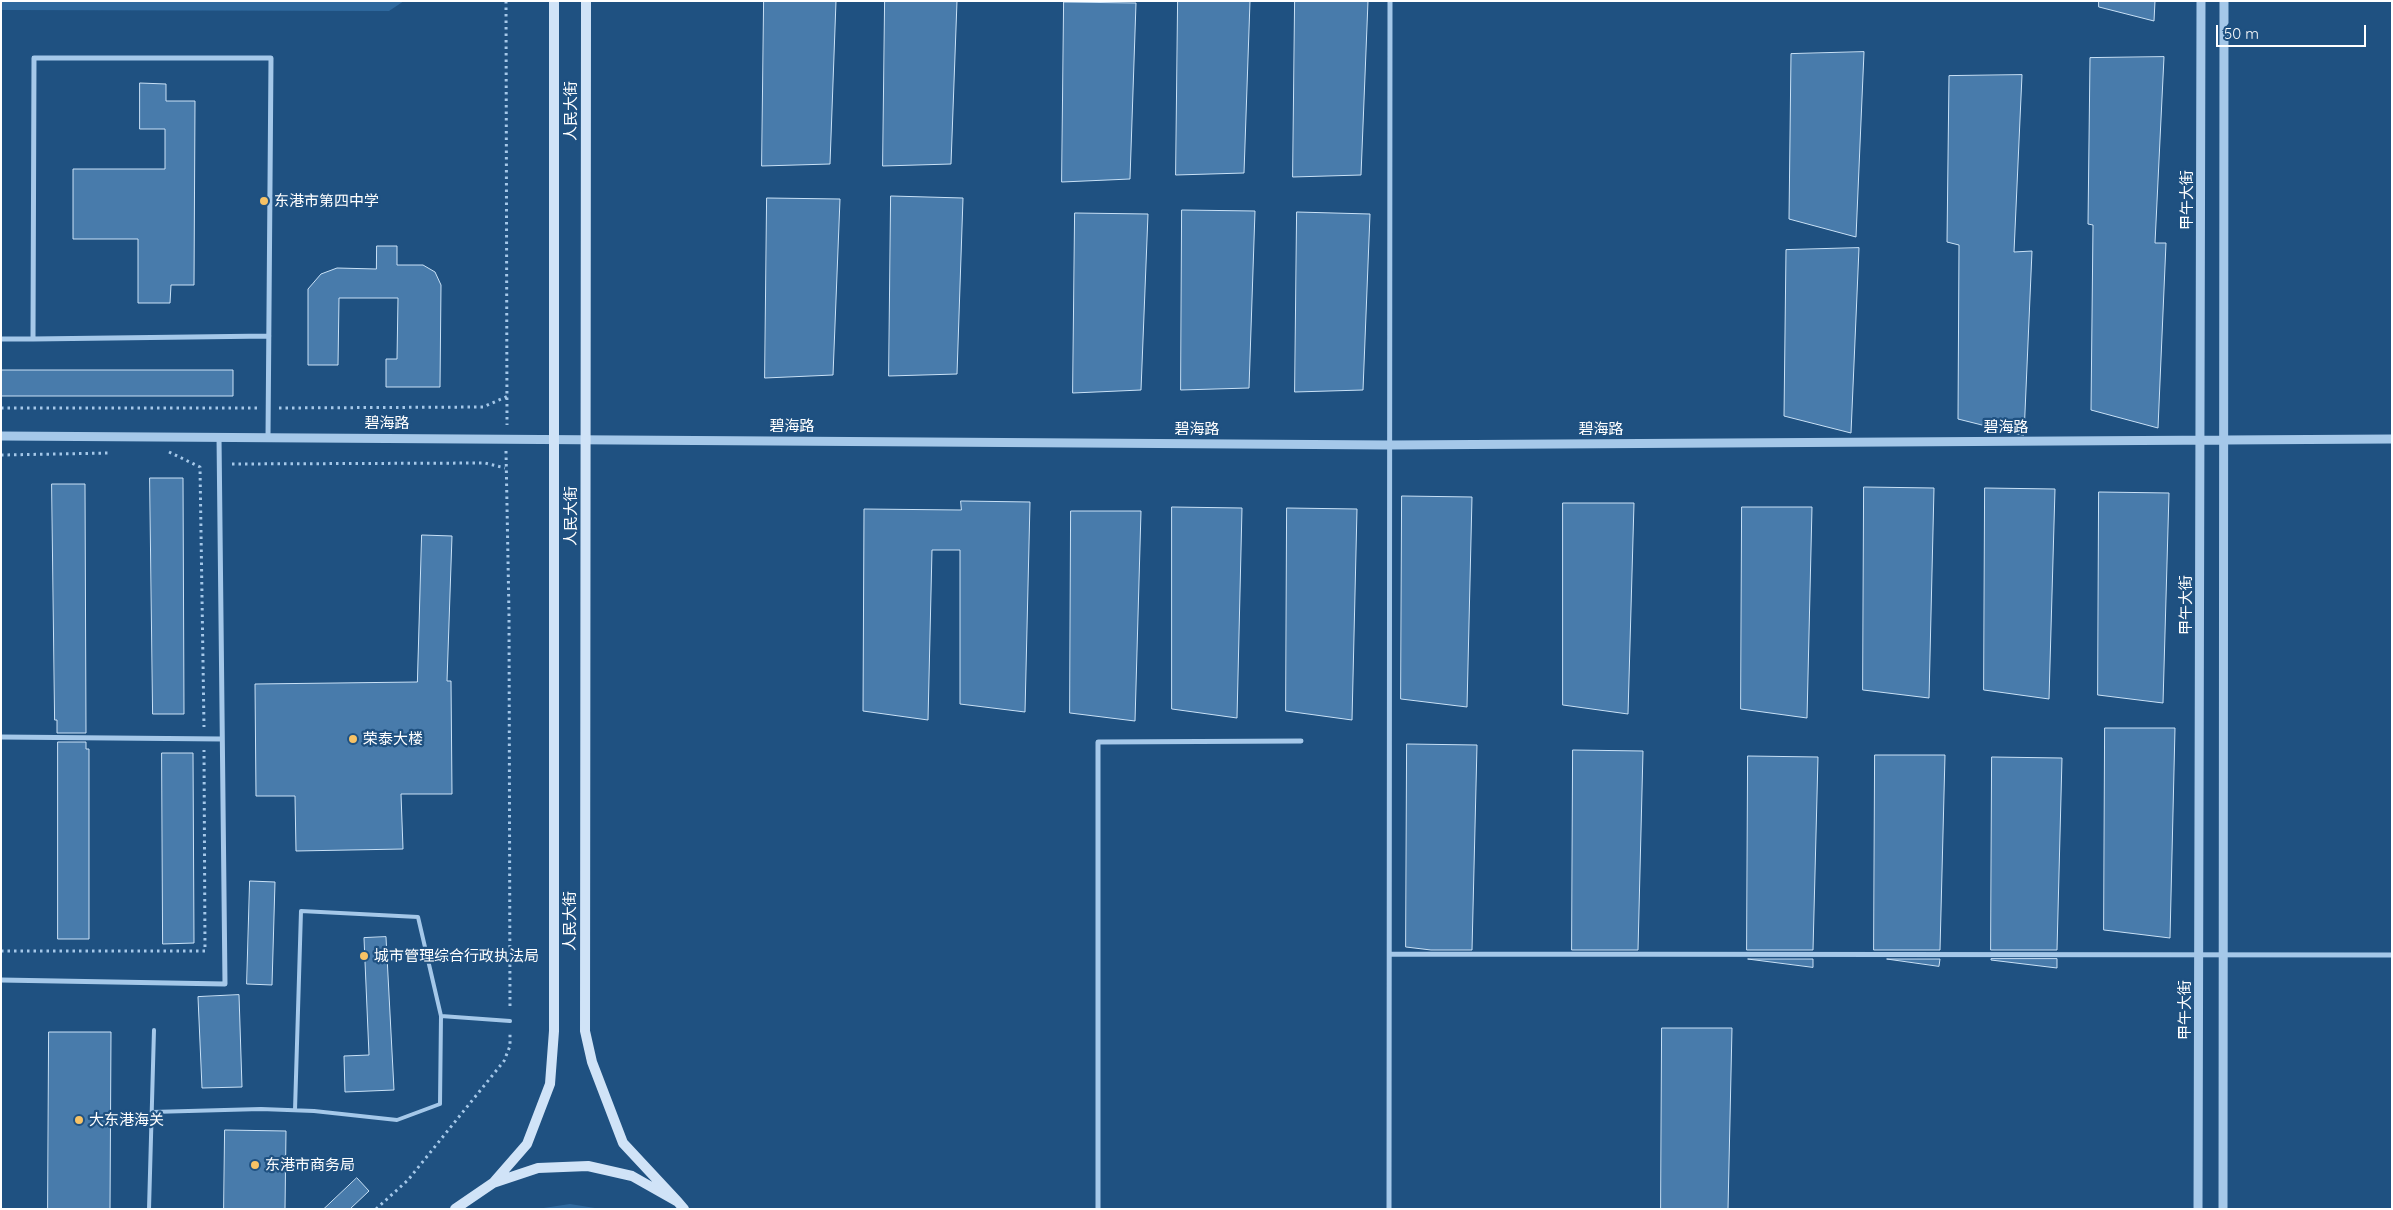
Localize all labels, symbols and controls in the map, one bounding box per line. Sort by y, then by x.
scale bar [2218,15,2368,47]
text: 50 m [2224,24,2259,43]
street label: 人民大街 [562,81,580,141]
street label: 甲午大街 [2178,170,2196,230]
place label: 东港市第四中学 [274,192,379,210]
marker: 东港市第四中学 [258,195,270,207]
street label: 碧海路 [365,414,409,432]
street label: 碧海路 [770,417,814,435]
street label: 碧海路 [1984,418,2028,436]
street label: 碧海路 [1175,420,1219,438]
street label: 碧海路 [1579,420,1623,438]
street label: 人民大街 [562,486,580,546]
street label: 甲午大街 [2177,575,2195,635]
place label: 荣泰大楼 [363,730,423,748]
marker: 荣泰大楼 [347,733,359,745]
street label: 人民大街 [561,891,579,951]
place label: 城市管理综合行政执法局 [374,947,539,965]
marker: 城市管理综合行政执法局 [358,950,370,962]
street label: 甲午大街 [2176,980,2194,1040]
place label: 大东港海关 [89,1111,164,1129]
marker: 大东港海关 [73,1114,85,1126]
place label: 东港市商务局 [265,1156,355,1174]
marker: 东港市商务局 [249,1159,261,1171]

